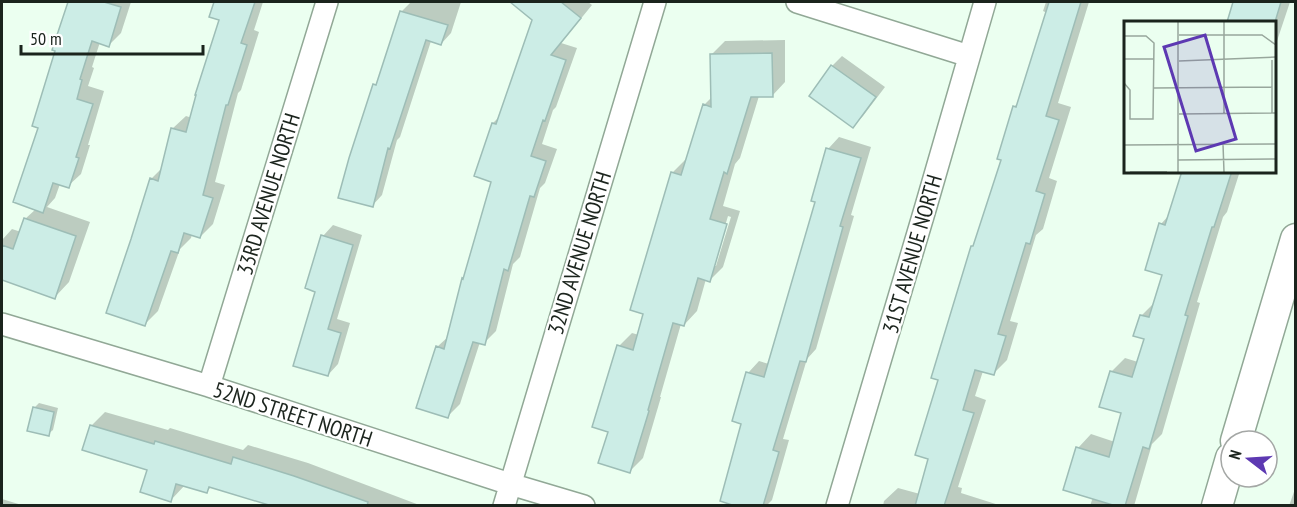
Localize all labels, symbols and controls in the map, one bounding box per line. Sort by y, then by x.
scale bar [21,18,202,56]
inset map [1124,21,1276,172]
text: 50 m [30,27,62,50]
street label: 33RD AVENUE NORTH [230,110,306,278]
street label: 32ND AVENUE NORTH [541,168,617,338]
street label: 31ST AVENUE NORTH [876,171,948,337]
street label: 52ND STREET NORTH [210,375,376,453]
north arrow [1219,429,1279,489]
text: N [1224,448,1245,462]

